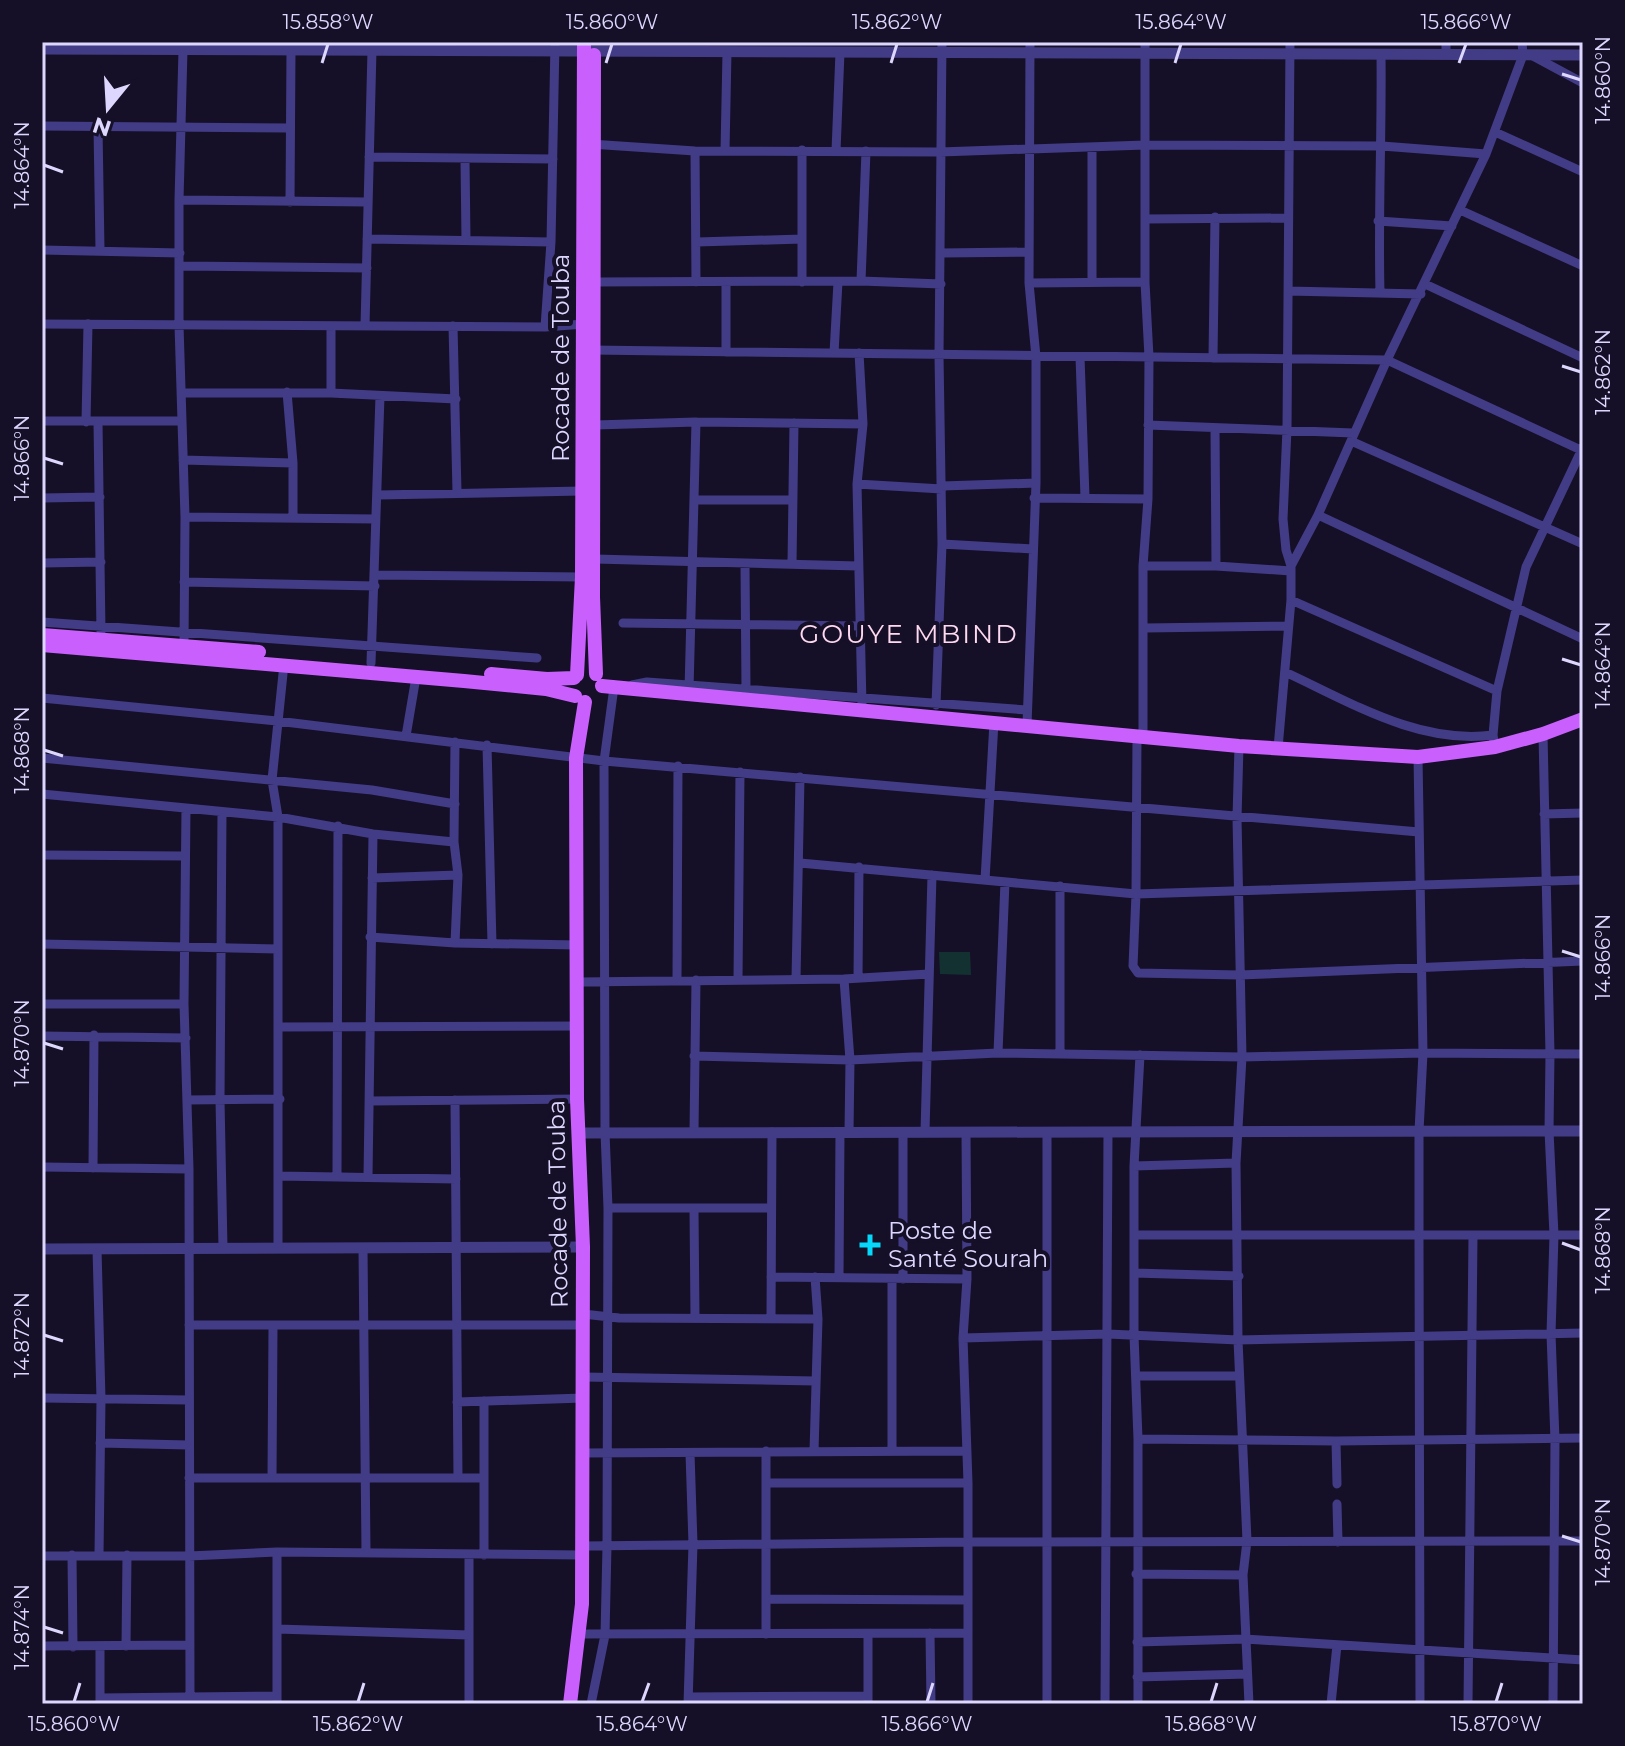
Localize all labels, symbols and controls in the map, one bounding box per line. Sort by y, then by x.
text: 15.858°W [283,10,373,34]
text: 15.860°W [566,10,658,34]
text: 15.862°W [852,10,942,34]
text: 15.864°W [1135,10,1227,34]
text: 15.866°W [1421,10,1511,34]
text: 14.860°N [1591,36,1615,124]
north arrow [68,68,148,148]
text: N [89,111,115,142]
text: 14.864°N [10,121,34,209]
street label: Rocade de Touba [546,254,575,462]
text: 14.862°N [1591,329,1615,415]
text: 14.866°N [10,415,34,501]
district label: GOUYE MBIND [799,618,1019,650]
text: 14.864°N [1591,621,1615,709]
text: 14.868°N [10,706,34,794]
text: 14.866°N [1591,914,1615,1000]
text: 14.870°N [10,999,34,1087]
street label: Rocade de Touba [541,1100,574,1308]
text: 14.868°N [1591,1206,1615,1294]
place label: Poste de Santé Sourah [888,1216,1048,1273]
marker: Poste de Santé Sourah [859,1234,881,1256]
text: 14.872°N [10,1292,34,1378]
text: 14.870°N [1591,1498,1615,1586]
text: 14.874°N [10,1584,34,1670]
text: 15.860°W [28,1712,120,1736]
text: 15.862°W [313,1712,403,1736]
text: 15.864°W [596,1712,688,1736]
text: 15.866°W [882,1712,972,1736]
text: 15.868°W [1165,1712,1257,1736]
text: 15.870°W [1450,1712,1542,1736]

